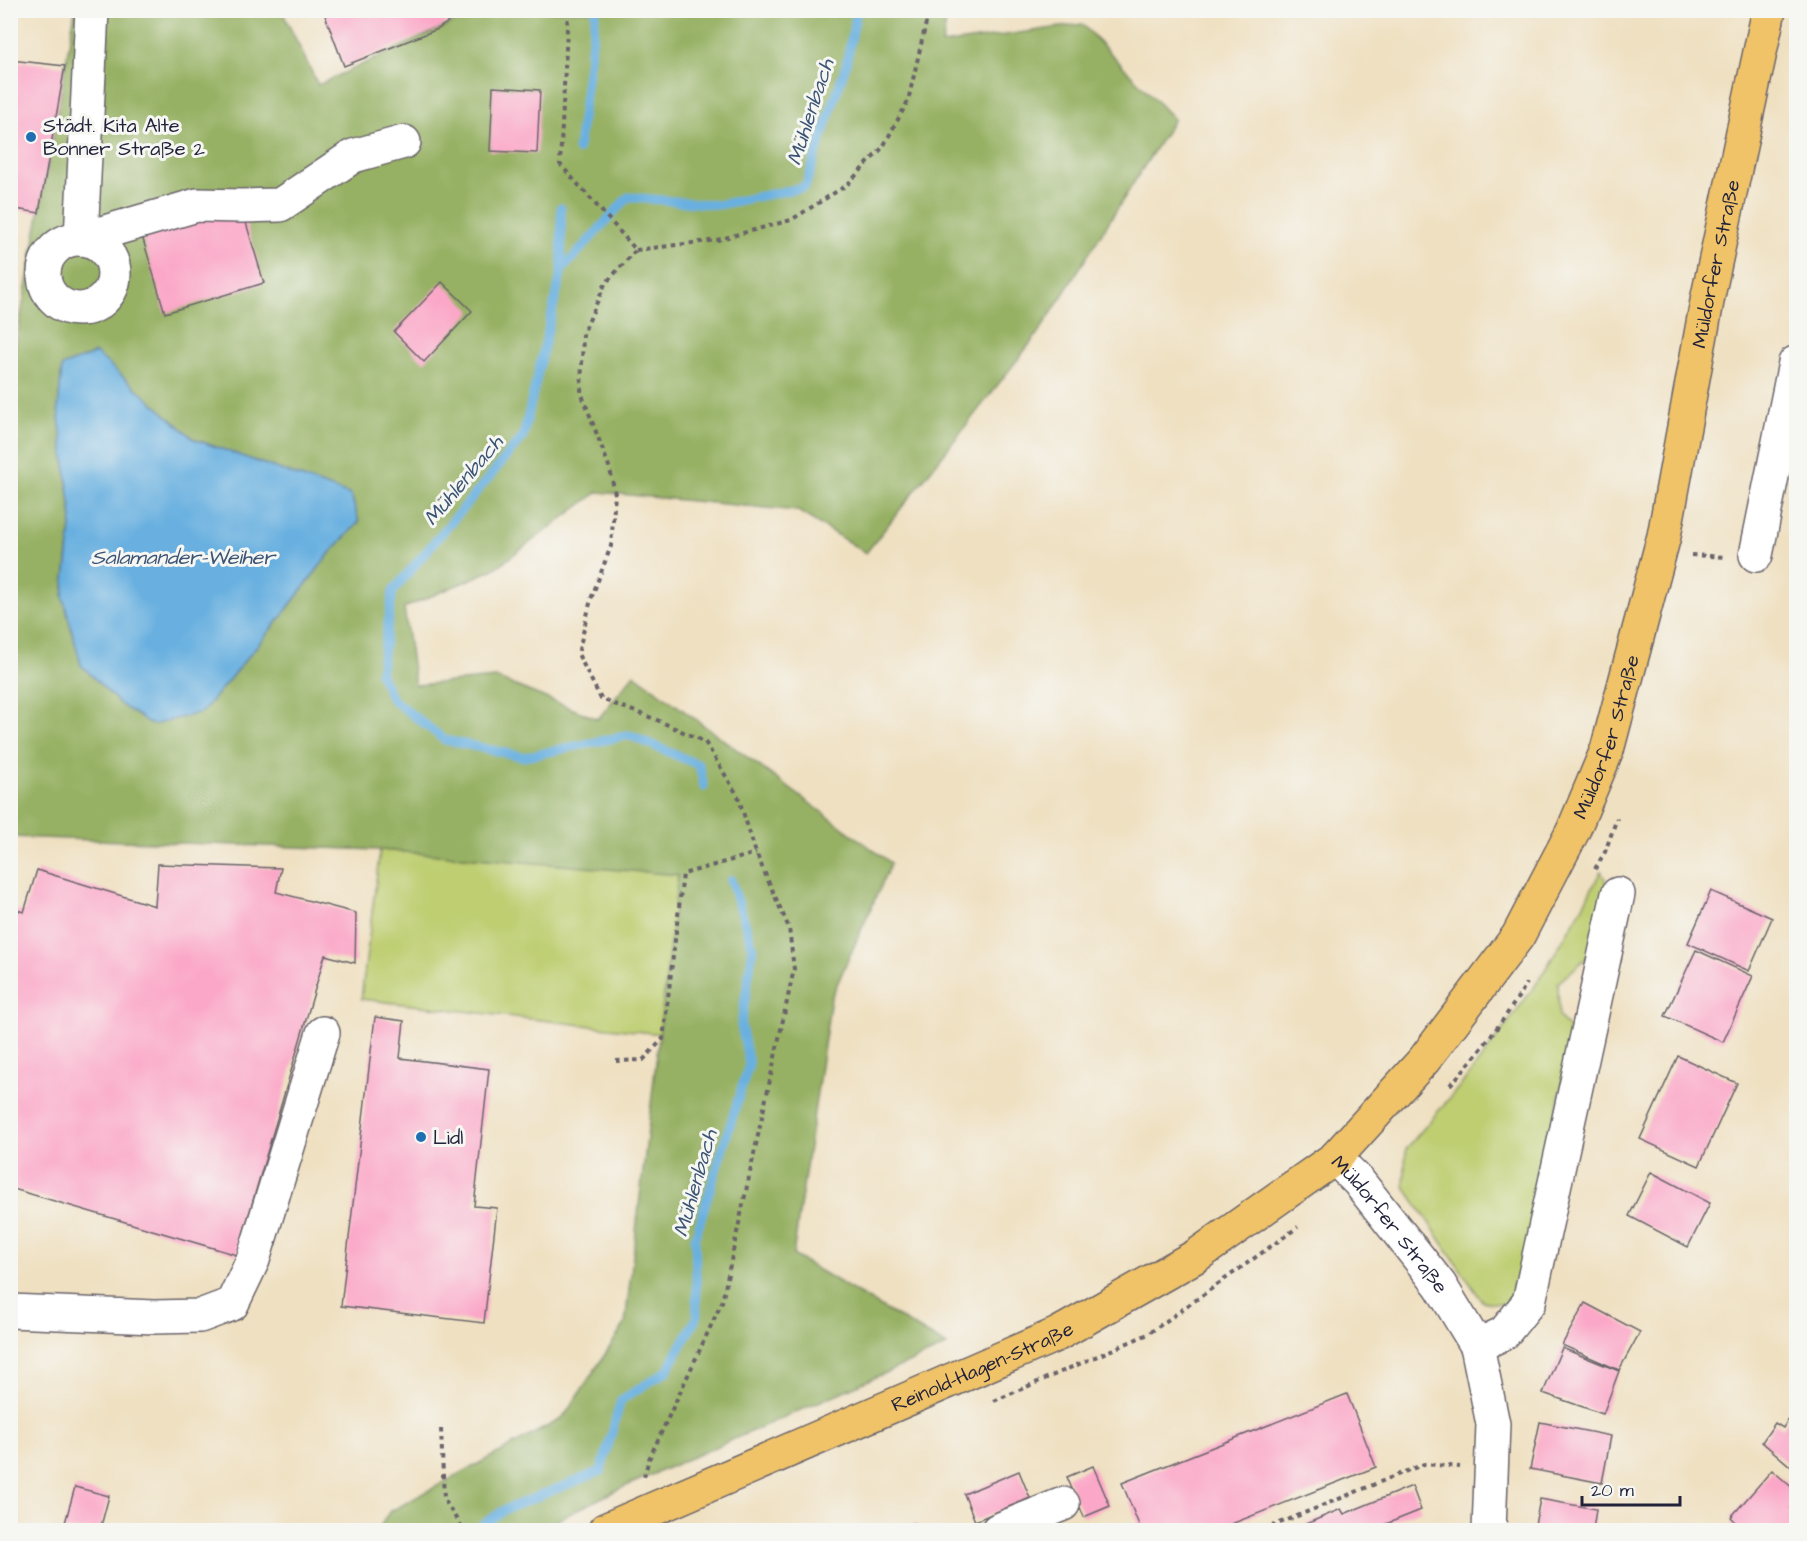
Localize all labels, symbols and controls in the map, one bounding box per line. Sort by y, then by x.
water label: Mühlenbach [780,54,842,169]
place label: Städt. Kita Alte Bonner Straße 2 [43,112,206,163]
marker: Städt. Kita Alte Bonner Straße 2 [24,130,38,144]
street label: Müldorfer Straße [1686,177,1747,351]
water label: Mühlenbach [417,428,511,532]
water label: Salamander-Weiher [91,543,277,572]
street label: Müldorfer Straße [1567,652,1647,823]
place label: Lidl [433,1124,463,1152]
water label: Mühlenbach [666,1125,725,1240]
marker: Lidl [414,1130,428,1144]
street label: Müldorfer Straße [1325,1149,1455,1299]
street label: Reinold-Hagen-Straße [887,1315,1079,1419]
scale bar [1582,1469,1680,1507]
text: 20 m [1591,1478,1634,1503]

